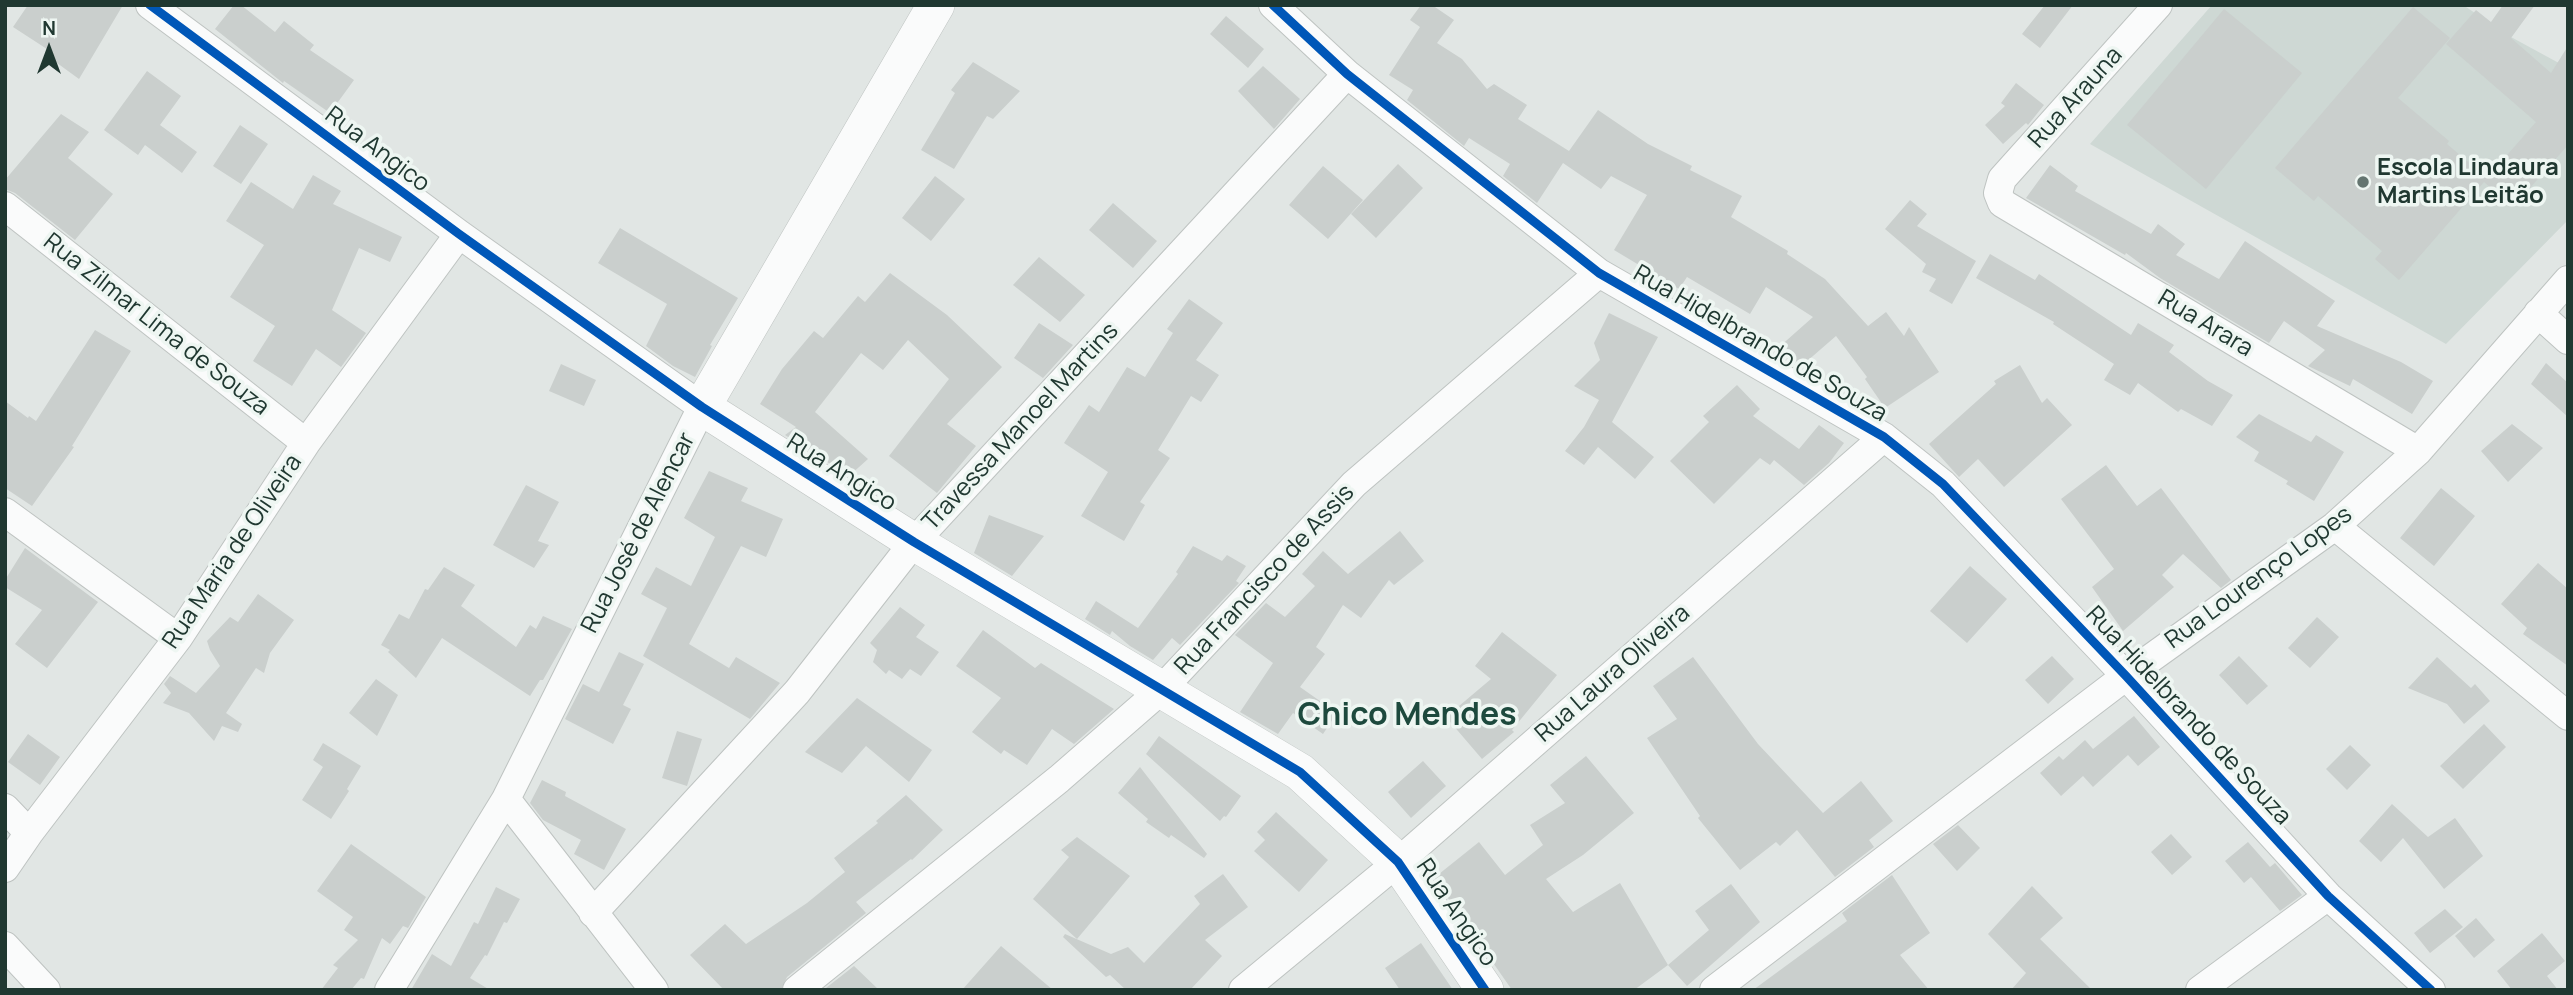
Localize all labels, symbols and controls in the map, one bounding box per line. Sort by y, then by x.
north arrow [14,14,84,84]
text: N [42,15,56,41]
street label: Rua Arauna [2023,42,2129,154]
street label: Rua Angico [319,101,435,199]
place label: Escola Lindaura Martins Leitão [2377,154,2559,210]
marker: Escola Lindaura Martins Leitão [2355,174,2371,190]
street label: Rua Zilmar Lima de Souza [37,228,275,422]
street label: Rua Hidelbrando de Souza [1628,259,1892,429]
street label: Rua Arara [2152,284,2258,364]
street label: Travessa Manoel Martins [917,317,1125,537]
street label: Rua José de Alencar [576,428,702,638]
street label: Rua Angico [781,428,901,518]
street label: Rua Maria de Oliveira [157,449,309,655]
street label: Rua Francisco de Assis [1169,479,1361,681]
street label: Rua Lourenço Lopes [2160,501,2358,655]
street label: Rua Laura Oliveira [1530,599,1696,749]
street label: Rua Hidelbrando de Souza [2079,601,2297,831]
district label: Chico Mendes [1298,697,1516,735]
street label: Rua Angico [1409,854,1503,972]

